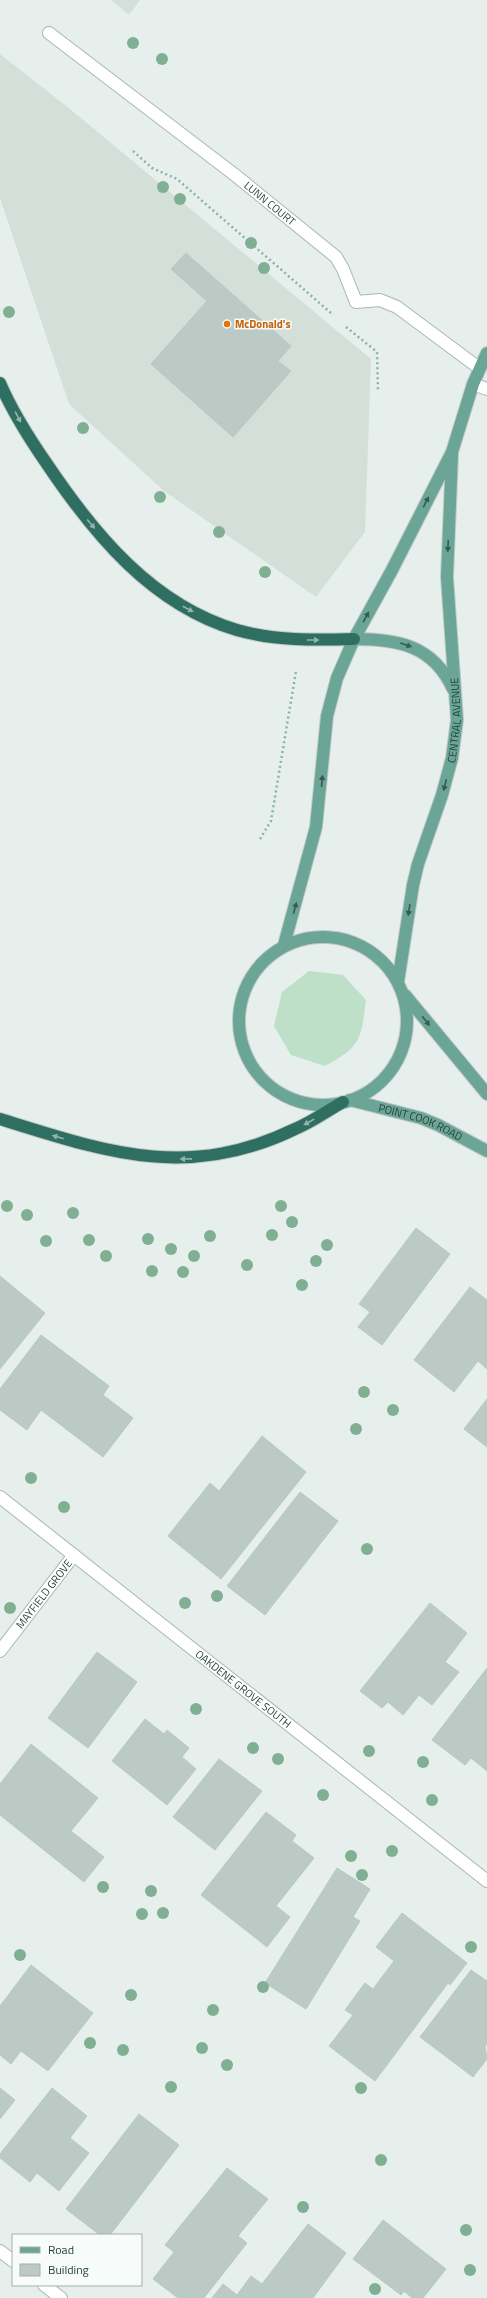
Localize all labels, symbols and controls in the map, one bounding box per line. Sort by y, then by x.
street label: LUNN COURT [241,178,299,229]
place label: McDonald's [235,316,291,332]
marker: McDonald's [222,319,232,329]
one-way arrow [15,411,21,423]
one-way arrow [423,496,429,507]
one-way arrow [87,519,96,530]
one-way arrow [445,540,452,553]
one-way arrow [183,606,194,612]
one-way arrow [363,611,369,623]
one-way arrow [307,637,320,643]
one-way arrow [401,642,413,648]
street label: CENTRAL AVENUE [443,677,465,765]
one-way arrow [318,775,325,787]
one-way arrow [441,779,447,792]
one-way arrow [292,901,298,914]
one-way arrow [405,904,411,916]
one-way arrow [422,1016,431,1027]
street label: POINT COOK ROAD [377,1100,465,1145]
one-way arrow [303,1118,315,1125]
one-way arrow [52,1134,64,1140]
one-way arrow [180,1155,192,1162]
street label: MAYFIELD GROVE [12,1556,76,1632]
street label: OAKDENE GROVE SOUTH [192,1646,295,1732]
legend [12,2234,142,2286]
text: Road [48,2240,74,2259]
text: Building [48,2260,89,2279]

